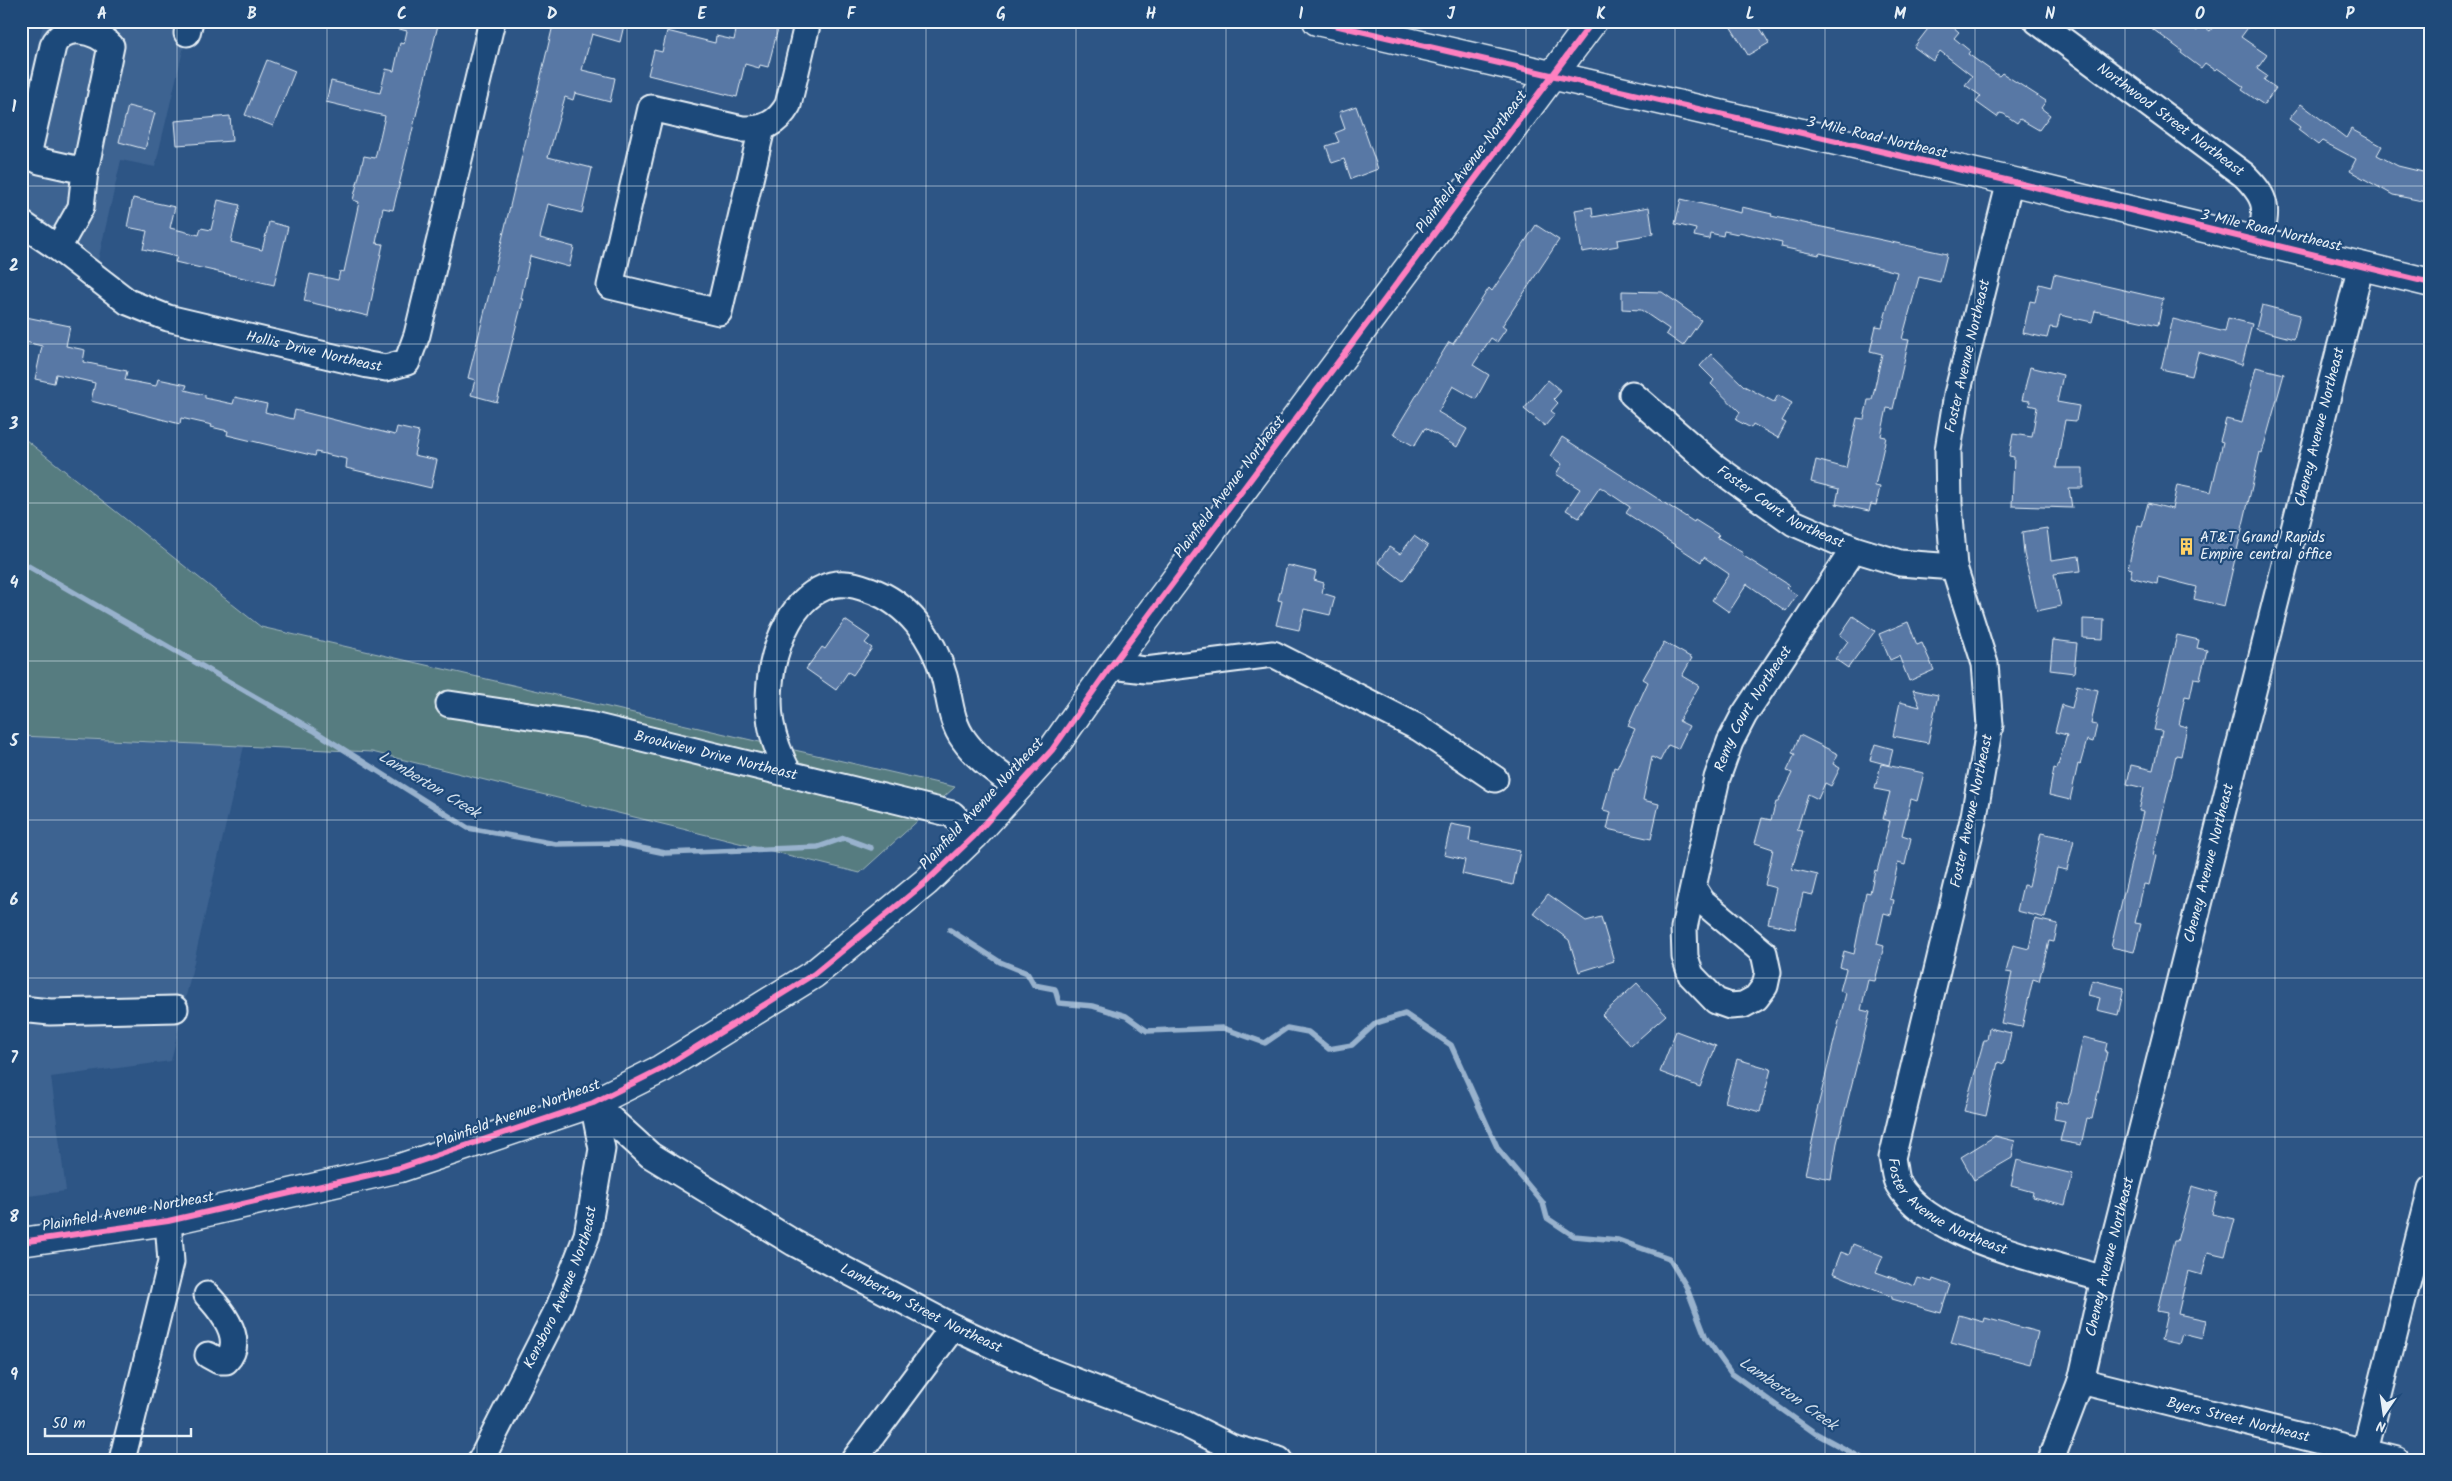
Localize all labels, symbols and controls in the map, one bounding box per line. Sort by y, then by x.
text: A [97,2,107,27]
text: B [247,2,257,27]
text: C [397,2,407,27]
text: D [547,2,558,27]
text: E [698,2,708,27]
text: F [847,2,857,27]
text: G [996,2,1006,27]
text: H [1146,2,1156,27]
text: I [1299,2,1304,27]
text: J [1447,2,1456,27]
text: K [1596,2,1606,27]
text: L [1746,2,1754,27]
text: M [1894,2,1907,27]
text: N [2045,2,2055,27]
text: O [2195,2,2205,27]
text: P [2346,2,2356,27]
street label: Northwood Street Northeast [2091,57,2249,183]
street label: Plainfield Avenue Northeast [1410,85,1534,239]
text: 1 [12,95,17,120]
street label: 3 Mile Road Northeast [1804,110,1950,166]
street label: 3 Mile Road Northeast [2198,203,2344,259]
text: 2 [9,254,19,279]
street label: Foster Avenue Northeast [1939,277,1997,435]
street label: Hollis Drive Northeast [243,325,384,379]
street label: Cheney Avenue Northeast [2288,345,2352,509]
street label: Plainfield Avenue Northeast [1168,410,1292,564]
text: 3 [9,412,19,437]
street label: Foster Court Northeast [1712,460,1848,555]
place label: AT&T Grand Rapids Empire central office [2200,526,2332,567]
building icon: AT&T Grand Rapids Empire central office [2176,537,2196,557]
text: 4 [10,571,19,596]
street label: Remy Court Northeast [1708,641,1799,775]
street label: Brookview Drive Northeast [632,725,800,788]
text: 5 [9,729,20,754]
street label: Plainfield Avenue Northeast [914,732,1050,876]
street label: Foster Avenue Northeast [1944,732,2000,890]
water label: Lamberton Creek [373,745,487,827]
street label: Cheney Avenue Northeast [2178,781,2241,945]
text: 6 [10,888,19,913]
text: 7 [10,1046,18,1071]
street label: Plainfield Avenue Northeast [432,1073,604,1155]
street label: Foster Avenue Northeast [1880,1156,2011,1262]
street label: Cheney Avenue Northeast [2079,1174,2141,1339]
street label: Plainfield Avenue Northeast [40,1185,216,1239]
street label: Kensboro Avenue Northeast [517,1204,604,1373]
text: 8 [9,1205,19,1230]
street label: Lamberton Street Northeast [836,1257,1006,1360]
water label: Lamberton Creek [1734,1351,1844,1439]
text: 9 [10,1363,18,1388]
north arrow [2360,1388,2410,1438]
street label: Byers Street Northeast [2164,1391,2312,1450]
scale bar [45,1406,191,1438]
text: 50 m [52,1412,86,1436]
text: N [2374,1414,2388,1437]

